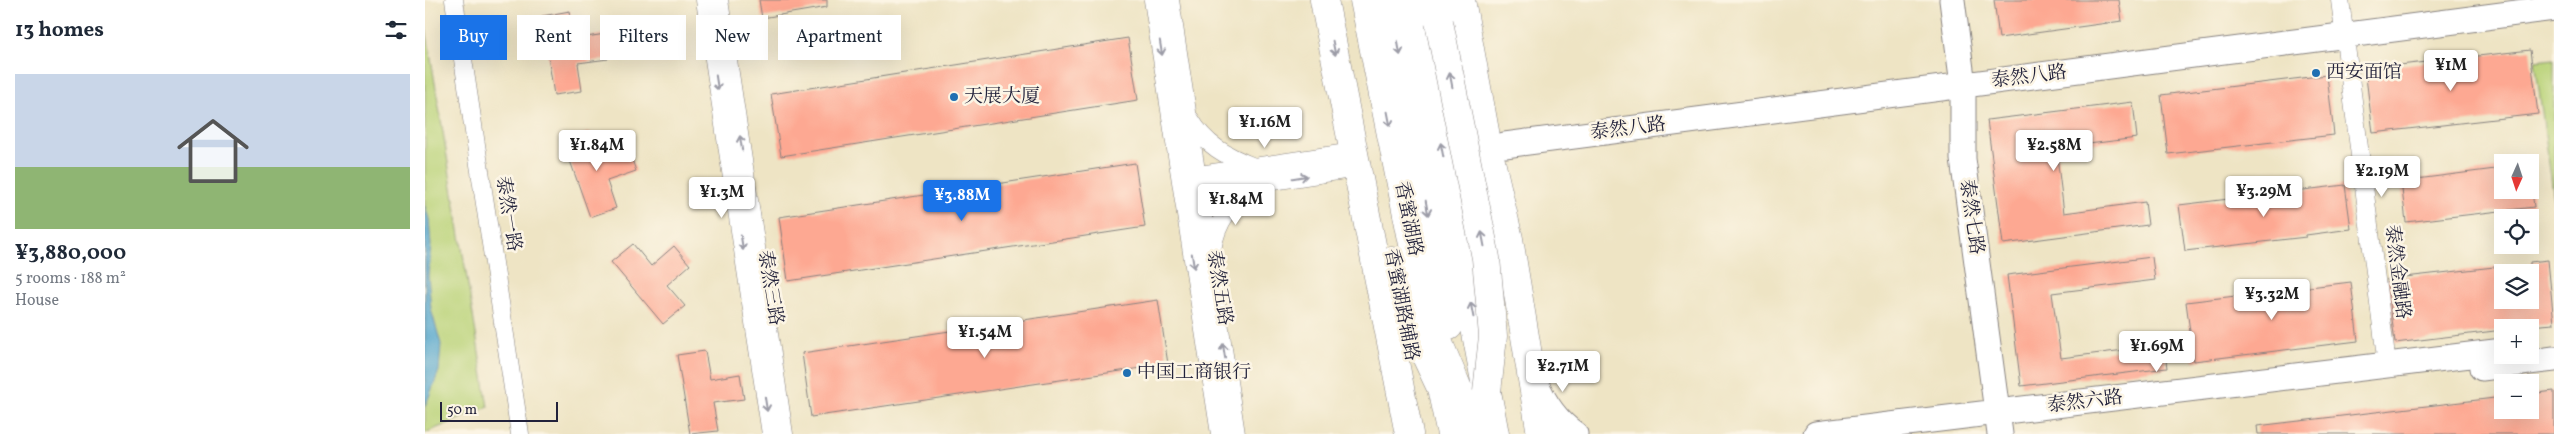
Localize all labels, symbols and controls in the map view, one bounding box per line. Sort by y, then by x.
chip: Buy [440,15,507,60]
chip: Rent [517,15,590,60]
chip: Filters [600,15,686,60]
chip: New [696,15,768,60]
chip: Apartment [778,15,901,60]
text: 13 homes [15,16,104,45]
icon: filters [382,16,410,44]
one-way arrow [1329,39,1339,55]
one-way arrow [1156,40,1166,56]
one-way arrow [1394,40,1404,56]
pin: ¥1M [2427,49,2475,92]
text: ¥1M [2435,55,2467,77]
street label: 泰然八路 [1990,59,2068,95]
place label: 西安面馆 [2326,60,2402,86]
marker: 西安面馆 [2310,67,2322,79]
one-way arrow [1445,72,1455,88]
one-way arrow [713,74,723,90]
place label: 天展大厦 [964,84,1040,110]
marker: 天展大厦 [948,91,960,103]
icon: home [168,106,258,196]
pin: ¥1.16M [1224,106,1306,149]
one-way arrow [1384,111,1394,127]
street label: 泰然八路 [1589,111,1667,147]
text: ¥1.16M [1239,112,1291,134]
pin: ¥1.84M [556,130,638,172]
pin: ¥2.58M [2013,130,2095,172]
text: ¥1.84M [570,135,624,157]
text: ¥2.58M [2027,135,2081,157]
one-way arrow [735,136,745,152]
one-way arrow [1436,142,1446,158]
north arrow [2494,154,2539,199]
map controls [2494,154,2539,419]
pin: ¥2.19M [2341,156,2423,198]
text: ¥2.19M [2355,161,2409,183]
one-way arrow [1292,172,1308,182]
street label: 泰然一路 [489,174,527,254]
pin: ¥1.3M [687,176,757,219]
pin: ¥3.29M [2223,176,2305,218]
street label: 泰然七路 [1953,178,1989,256]
street label: 香蜜湖路 [1388,179,1428,259]
pin: ¥3.88M [921,180,1003,222]
text: ¥3.29M [2236,181,2292,203]
text: ¥1.3M [700,182,744,204]
pin: ¥1.84M [1195,184,1277,226]
text: ¥3.88M [934,185,990,207]
text: ¥1.84M [1209,189,1263,211]
one-way arrow [1423,200,1433,216]
button: locate [2494,209,2539,254]
street label: 泰然金融路 [2378,223,2416,321]
one-way arrow [1477,232,1487,248]
one-way arrow [737,235,747,251]
text: ¥3,880,000 [15,239,126,268]
street label: 香蜜湖路辅路 [1377,247,1425,363]
street label: 泰然三路 [751,248,789,328]
street label: 泰然五路 [1200,248,1238,328]
one-way arrow [1188,252,1198,268]
button: layers [2494,264,2539,309]
text: 5 rooms · 188 m² [15,268,126,290]
pin: ¥3.32M [2231,278,2313,321]
text: ¥3.32M [2245,284,2299,306]
text: House [15,290,59,312]
one-way arrow [1466,302,1476,318]
pin: ¥1.54M [944,316,1026,359]
button: + [2494,319,2539,364]
text: ¥1.54M [958,322,1012,344]
pin: ¥1.69M [2116,330,2198,373]
text: ¥1.69M [2130,336,2184,358]
one-way arrow [1218,344,1228,360]
pin: ¥2.71M [1522,350,1604,393]
text: ¥2.71M [1537,356,1589,378]
place label: 中国工商银行 [1137,360,1251,386]
marker: 中国工商银行 [1121,367,1133,379]
button: − [2494,374,2539,419]
street label: 泰然六路 [2046,384,2124,420]
one-way arrow [762,396,772,412]
scale bar [440,399,557,422]
text: 50 m [447,401,477,420]

